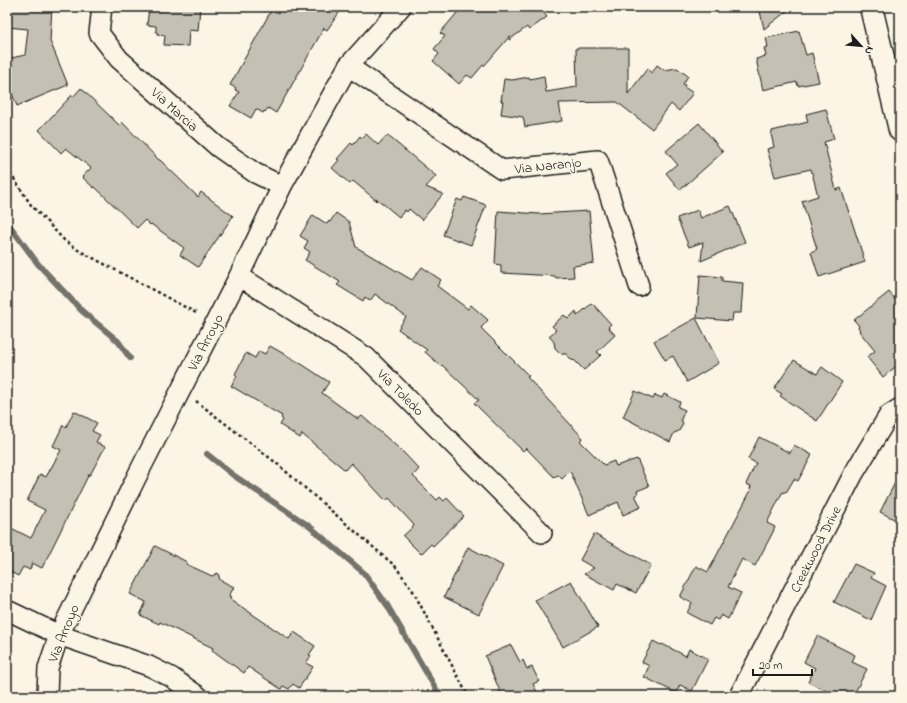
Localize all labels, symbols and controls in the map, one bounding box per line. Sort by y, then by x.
north arrow [841,26,881,66]
text: N [860,43,878,57]
street label: Via Marcia [145,82,202,137]
street label: Via Naranjo [513,153,582,181]
street label: Via Arroyo [183,311,230,376]
street label: Via Toledo [371,364,428,421]
street label: Creekwood Drive [785,502,848,597]
street label: Via Arroyo [43,601,86,667]
scale bar [753,651,812,677]
text: 20 m [759,657,782,675]

